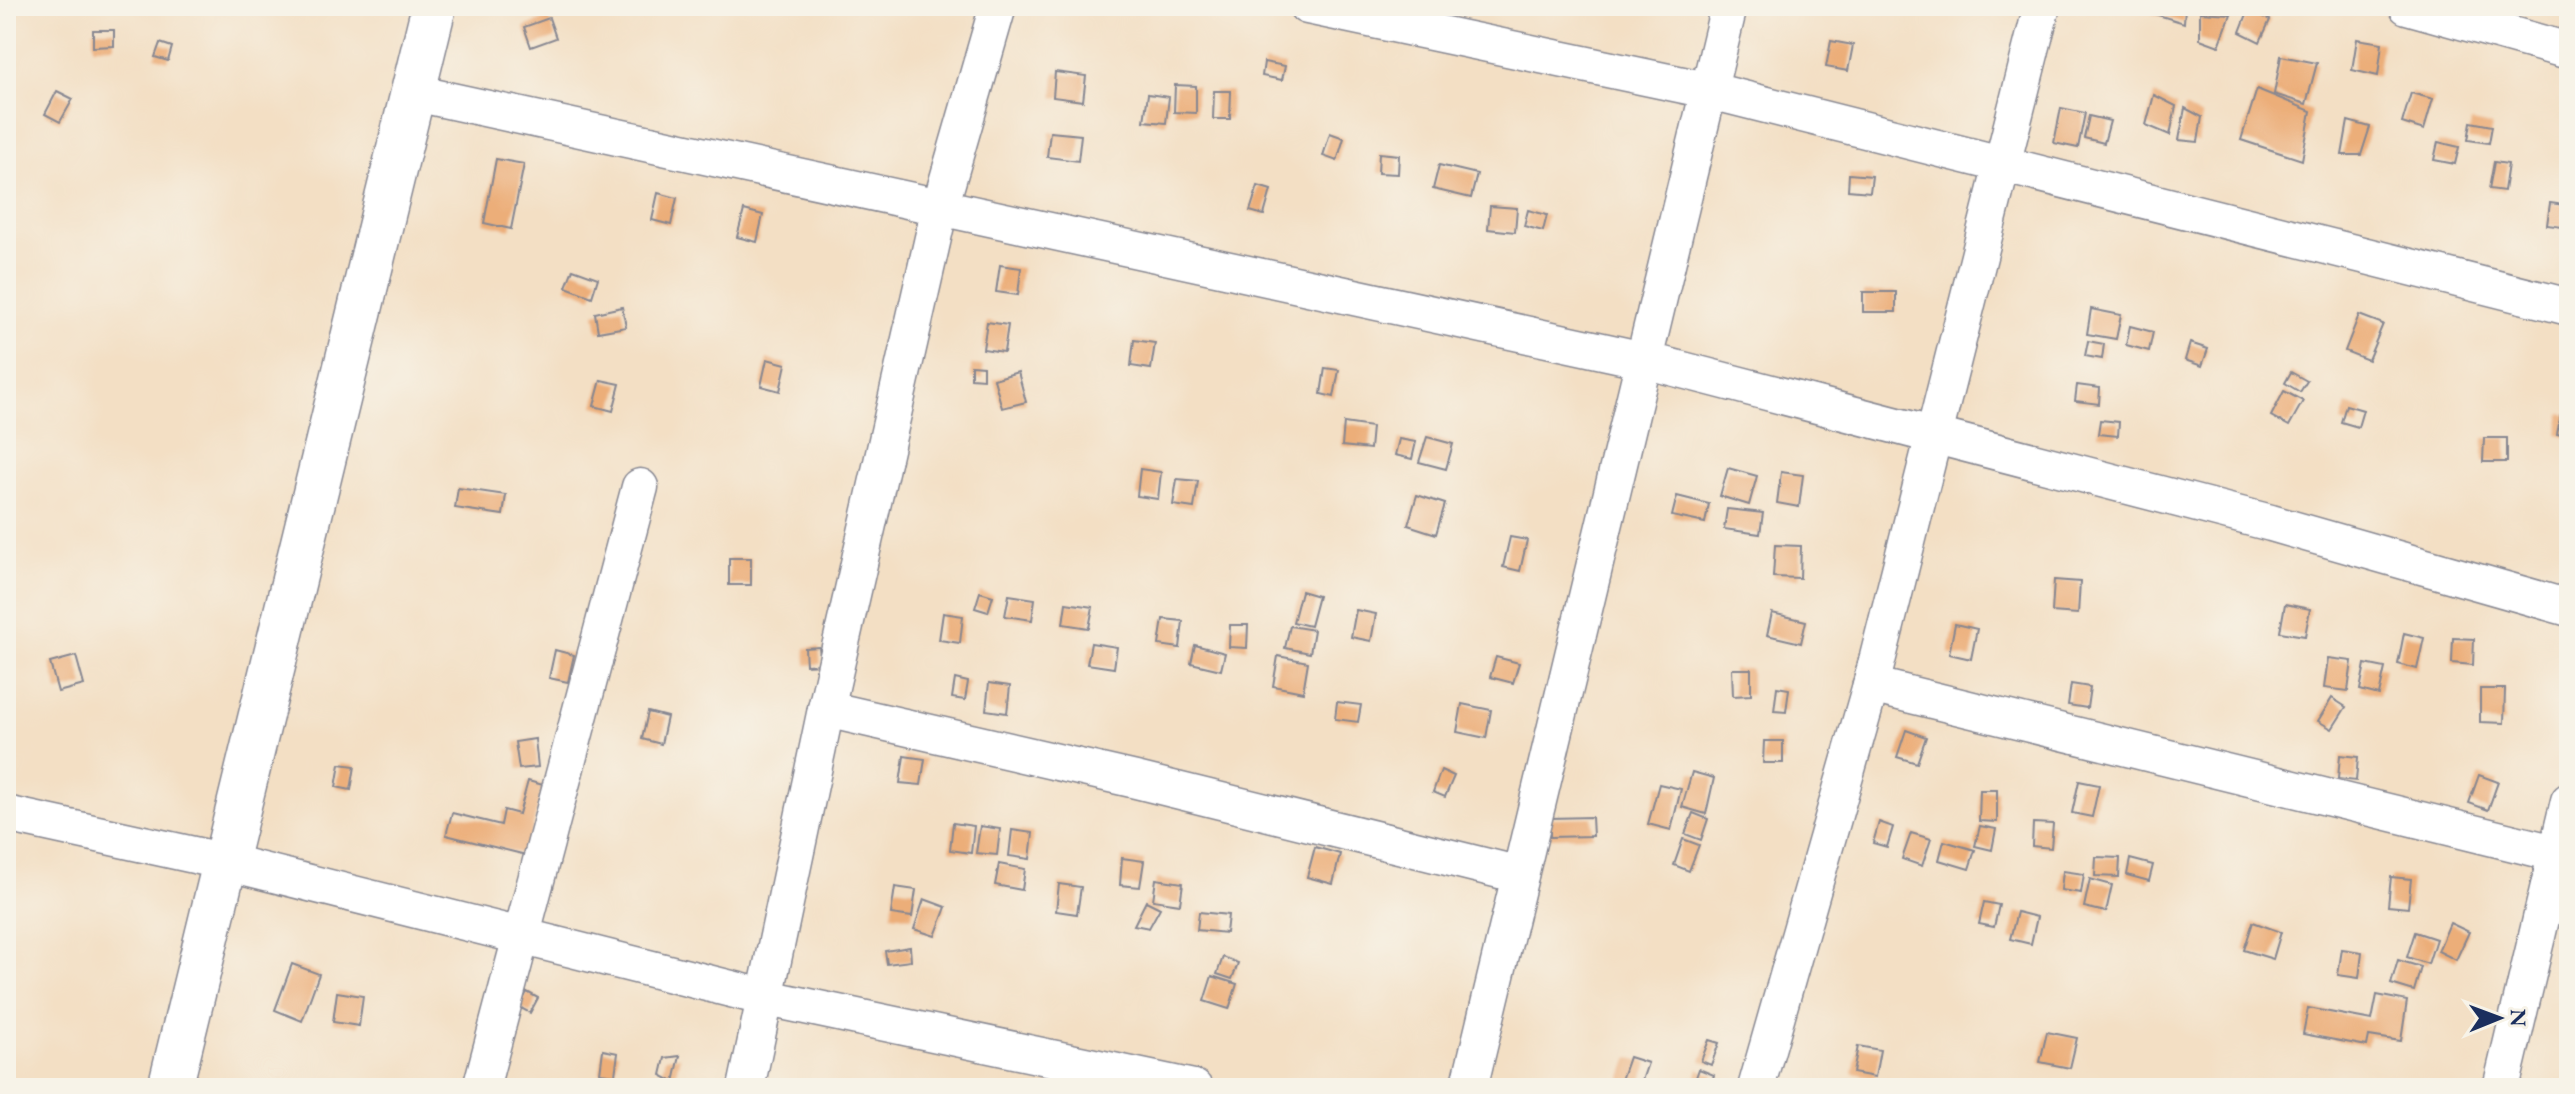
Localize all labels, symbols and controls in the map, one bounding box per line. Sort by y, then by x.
north arrow [2459,978,2539,1058]
text: N [2504,1009,2533,1027]

